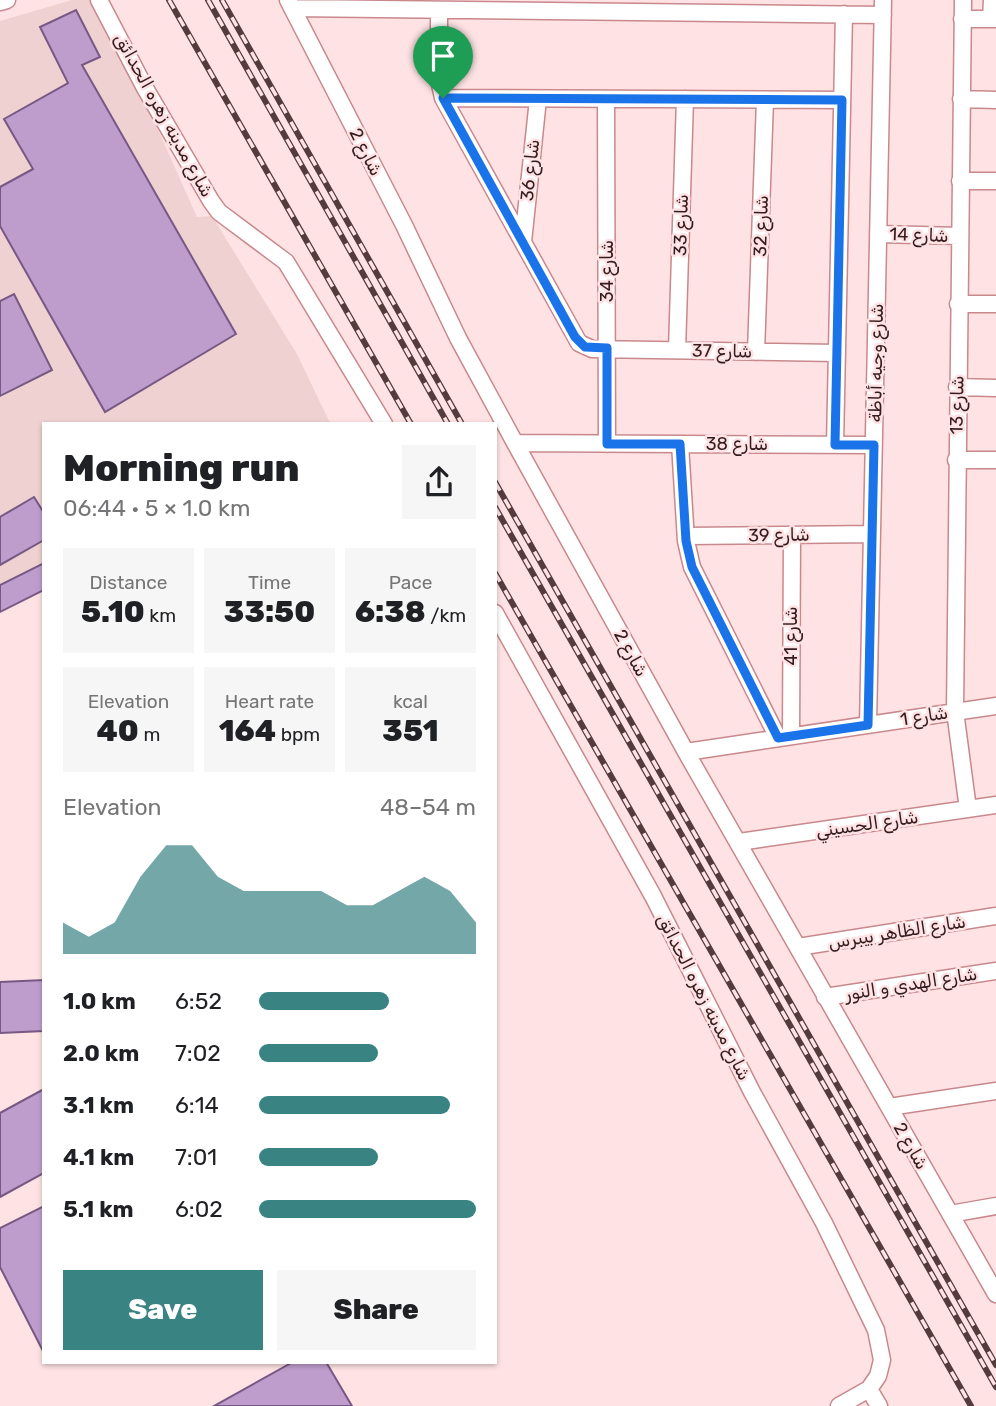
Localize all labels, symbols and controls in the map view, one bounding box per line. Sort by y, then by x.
pin [413,26,473,98]
street label: شارع مدينه زهره الحدائق [109,29,218,201]
icon: arrive [424,37,462,75]
street label: شارع 2 [344,124,387,180]
street label: شارع 36 [516,138,545,202]
street label: شارع 33 [669,194,694,256]
street label: شارع 32 [749,195,774,257]
street label: شارع 14 [889,223,949,248]
street label: شارع 34 [596,240,619,302]
street label: شارع وجيه أباظة [864,303,889,423]
street label: شارع 37 [692,339,752,364]
street label: شارع 13 [945,375,970,435]
street label: شارع 38 [706,433,768,456]
text: Morning run [63,445,300,491]
button: share [402,445,476,519]
text: 06:44 · 5 × 1.0 km [63,494,250,522]
street label: شارع 39 [748,523,810,548]
text: Distance [90,571,167,594]
text: Time [248,571,291,594]
text: Pace [389,571,432,594]
text: 5.10 [81,594,145,630]
text: 33:50 [224,594,315,630]
text: 6:38 [355,594,426,630]
text: km [145,604,176,627]
text: /km [426,604,466,627]
street label: شارع 41 [780,606,803,666]
street label: شارع 2 [608,625,653,681]
text: Elevation [88,690,169,713]
text: Heart rate [225,690,314,713]
text: kcal [393,690,428,713]
street label: شارع 1 [899,701,950,732]
text: 40 [97,713,139,749]
text: 164 [219,713,276,749]
text: 351 [382,713,439,749]
text: m [139,723,160,746]
text: bpm [276,723,320,746]
text: Elevation [63,793,162,821]
text: 48–54 m [380,793,476,821]
street label: شارع الحسيني [814,806,920,844]
street label: شارع مدينه زهره الحدائق [652,910,756,1084]
street label: شارع الظاهر بيبرس [827,910,967,955]
street label: شارع الهدي و النور [842,963,979,1006]
text: 1.0 km [63,987,136,1015]
text: 6:52 [175,987,222,1015]
text: 2.0 km [63,1039,139,1067]
text: 7:02 [175,1039,221,1067]
text: 3.1 km [63,1091,134,1119]
text: 6:14 [175,1091,219,1119]
street label: شارع 2 [888,1118,933,1174]
text: 4.1 km [63,1143,134,1171]
text: 7:01 [175,1143,217,1171]
text: 5.1 km [63,1195,134,1223]
text: 6:02 [175,1195,223,1223]
button: Save [63,1270,263,1350]
button: Share [277,1270,476,1350]

